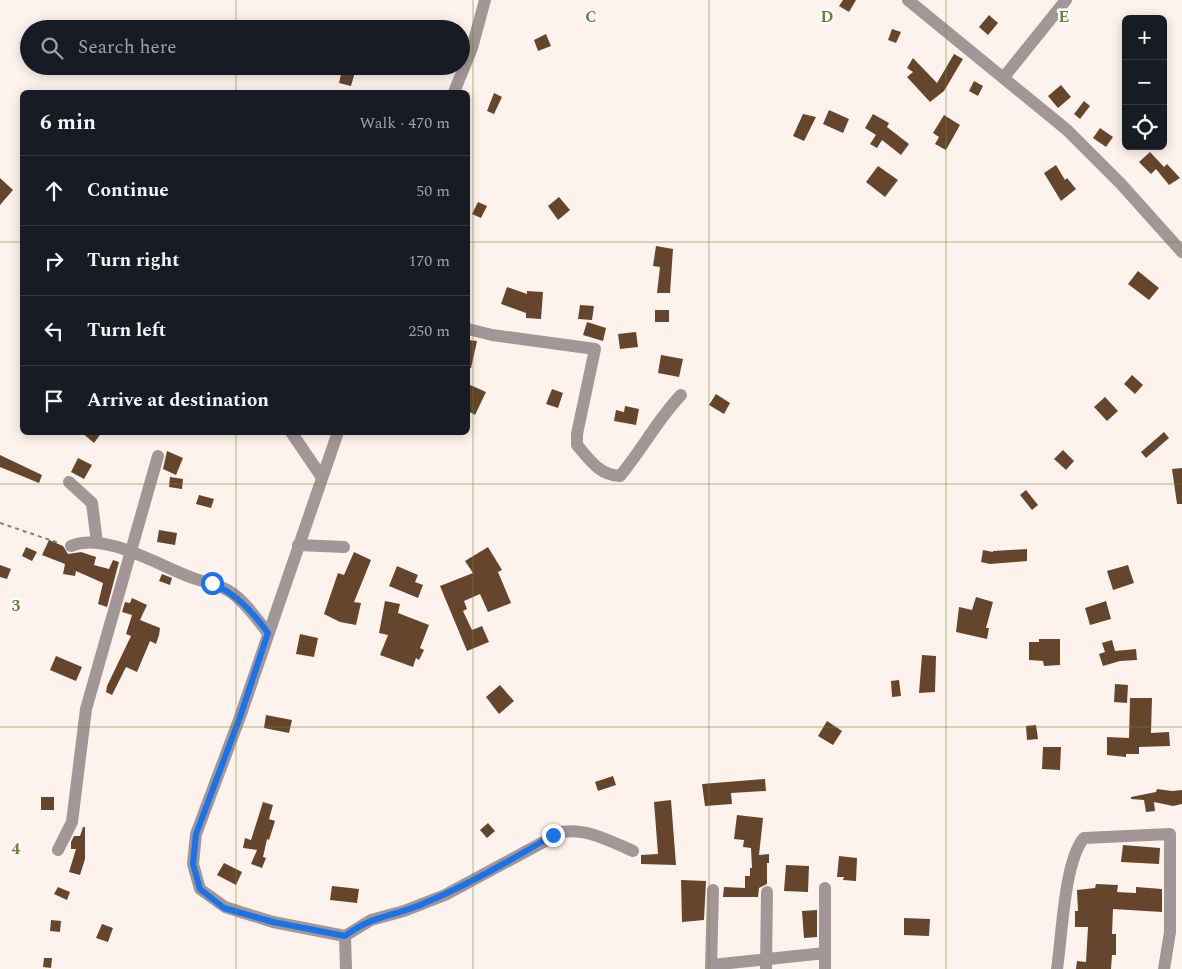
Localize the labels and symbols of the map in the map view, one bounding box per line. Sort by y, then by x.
text: C [585,5,597,29]
text: D [821,5,834,29]
text: E [1059,5,1069,29]
route start [201,572,224,595]
text: 3 [12,594,21,618]
route end [542,824,565,847]
text: 4 [12,837,21,861]

